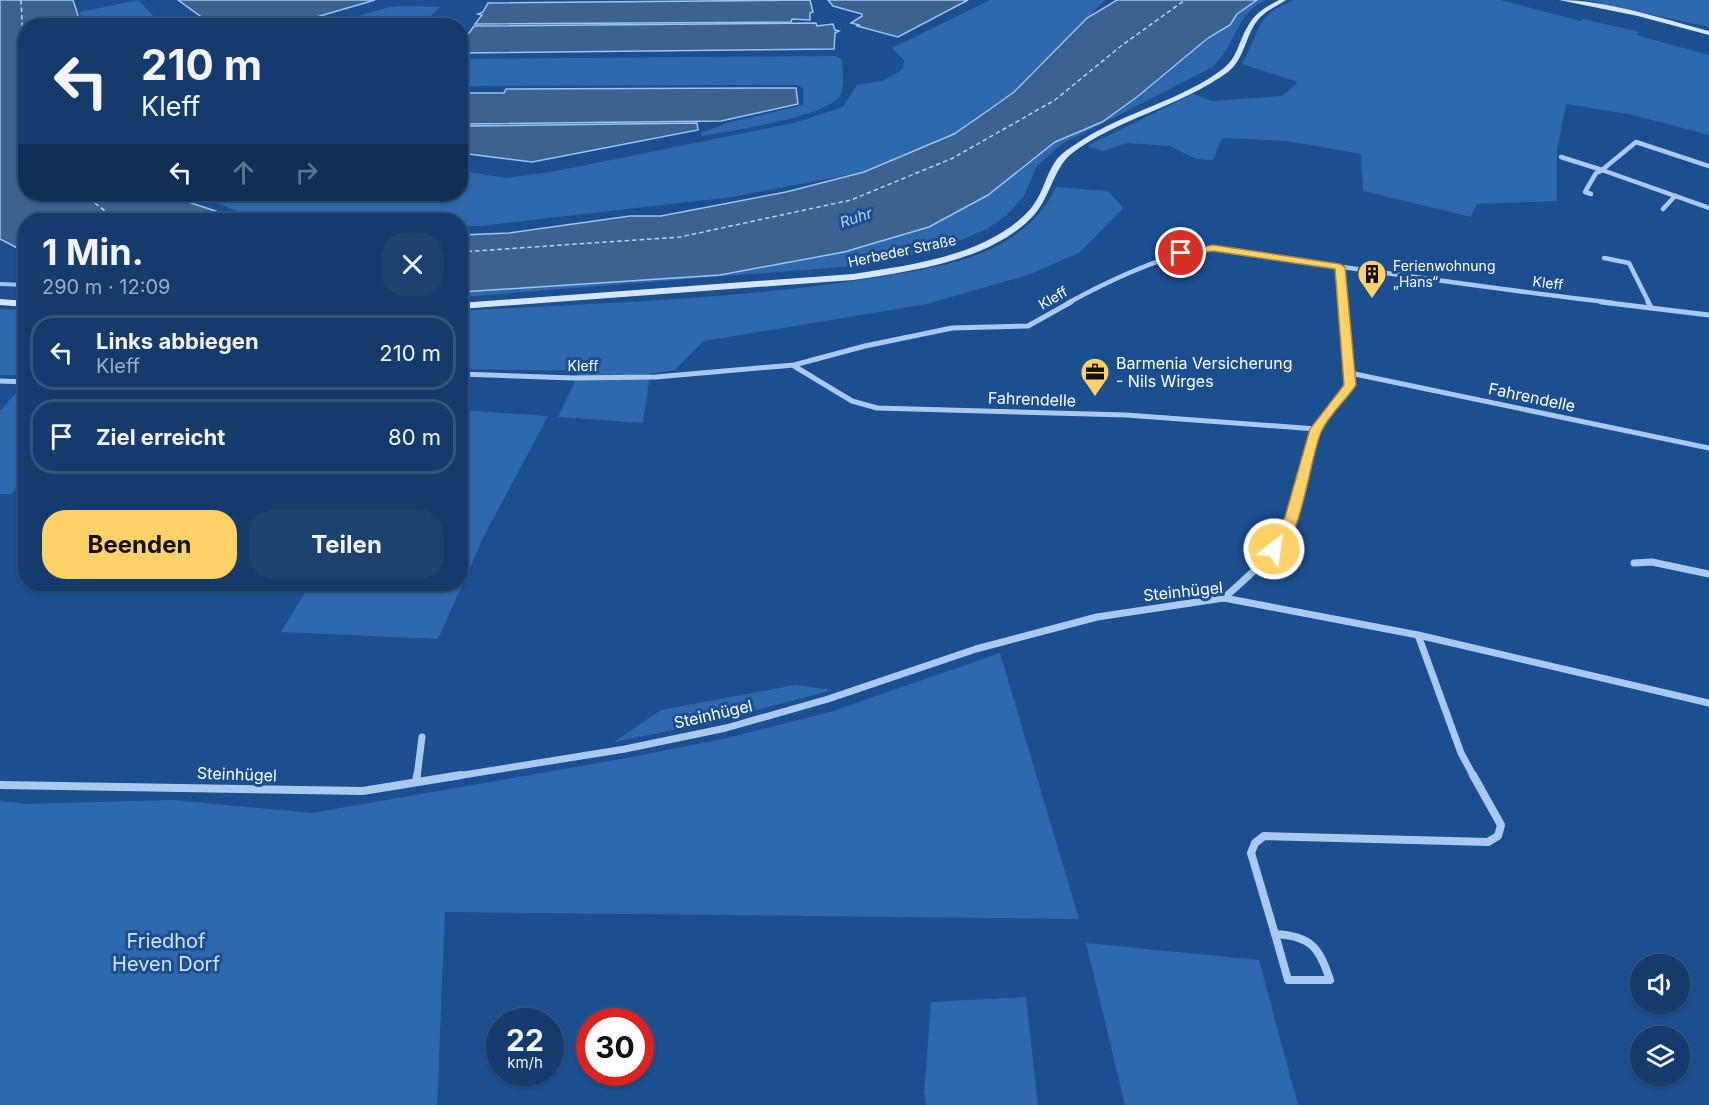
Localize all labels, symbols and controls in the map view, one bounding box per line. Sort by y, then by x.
text: 210 m [141,39,262,90]
icon: left [42,42,120,120]
text: Kleff [141,90,200,123]
icon: left [164,156,197,189]
icon: ahead [227,156,260,189]
icon: right [290,156,323,189]
water label: Ruhr [837,203,875,232]
pin [1155,227,1206,278]
text: 1 Min. [42,230,144,274]
street label: Herbeder Straße [846,231,958,270]
button: close [381,233,444,296]
icon: arrive [1164,236,1197,269]
place label: Ferienwohnung „Hans“ [1393,257,1495,290]
building icon: Ferienwohnung „Hans“ [1356,258,1388,300]
street label: Kleff [1532,272,1564,293]
text: 290 m · 12:09 [42,275,171,299]
street label: Kleff [1035,283,1070,313]
text: Links abbiegen [96,328,259,354]
icon: left [45,336,78,369]
text: 210 m [379,340,441,366]
place label: Barmenia Versicherung - Nils Wirges [1116,353,1292,391]
text: Kleff [96,354,140,378]
office icon: Barmenia Versicherung - Nils Wirges [1079,356,1111,398]
street label: Kleff [568,357,598,374]
street label: Fahrendelle [1487,378,1577,416]
street label: Fahrendelle [988,387,1076,411]
icon: arrive [45,420,78,453]
text: Ziel erreicht [96,424,225,450]
text: 80 m [388,424,441,450]
button: Beenden [42,510,237,579]
button: Teilen [249,510,444,579]
position arrow [1242,517,1306,581]
street label: Steinhügel [1142,577,1224,605]
street label: Steinhügel [672,695,754,733]
street label: Steinhügel [197,763,277,785]
park label: Friedhof Heven Dorf [112,929,220,976]
map controls [1630,954,1690,1086]
button: sound [1630,954,1690,1014]
speed limit sign: 30 [576,1008,654,1086]
text: 22 [506,1022,544,1058]
button: layers [1630,1026,1690,1086]
text: km/h [507,1053,543,1072]

